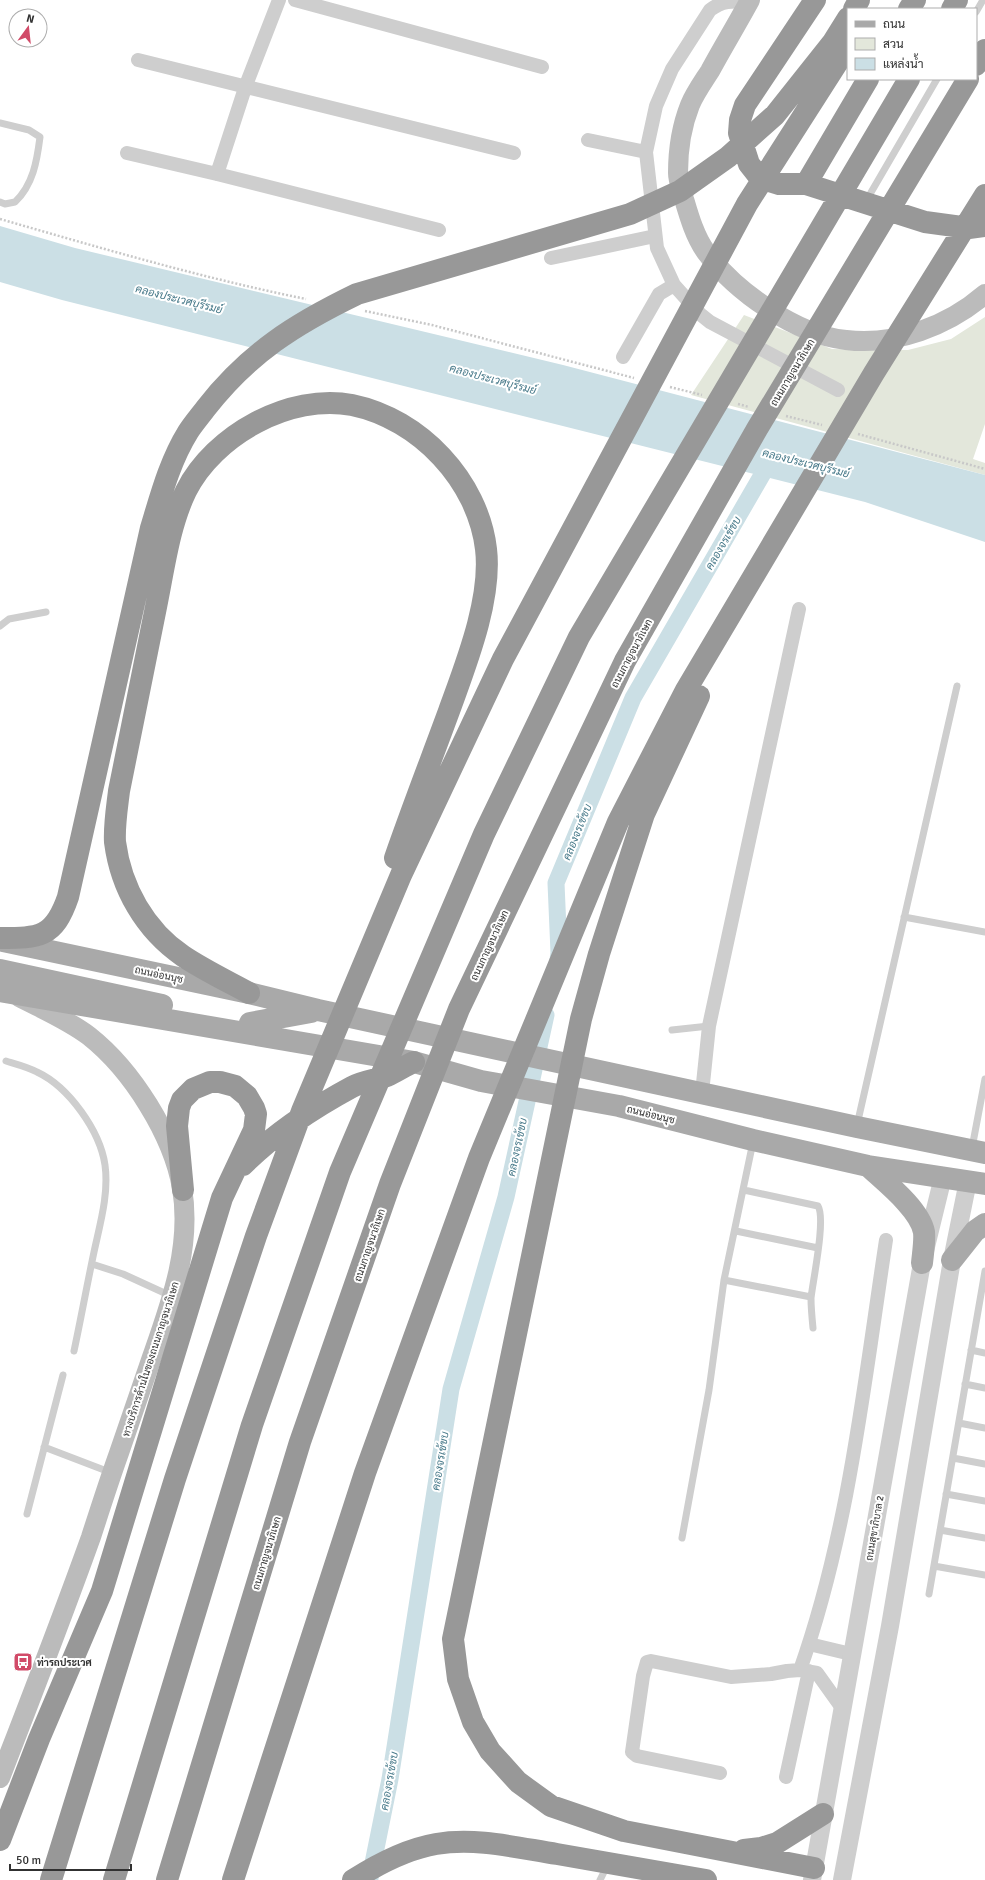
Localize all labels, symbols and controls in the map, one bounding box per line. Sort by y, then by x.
north arrow [8,8,48,48]
legend [847,8,977,80]
text: N [25,12,36,26]
text: ถนน [883,17,906,32]
text: สวน [883,37,904,52]
text: แหล่งน้ำ [883,53,923,72]
water label: คลองประเวศบุรีรมย์ [133,280,226,319]
street label: ถนนกาญจนาภิเษก [768,337,818,408]
water label: คลองประเวศบุรีรมย์ [448,360,540,400]
water label: คลองประเวศบุรีรมย์ [760,444,853,483]
water label: คลองจรเข้ขบ [702,514,744,572]
street label: ถนนกาญจนาภิเษก [609,617,655,690]
water label: คลองจรเข้ขบ [559,802,595,862]
street label: ถนนกาญจนาภิเษก [468,908,512,982]
street label: ถนนอ่อนนุช [133,963,184,987]
street label: ถนนอ่อนนุช [625,1102,676,1128]
water label: คลองจรเข้ขบ [504,1116,530,1178]
street label: ถนนกาญจนาภิเษก [352,1207,388,1283]
street label: ทางบริการด้านในของถนนกาญจนาภิเษก [119,1280,182,1438]
water label: คลองจรเข้ขบ [428,1431,452,1491]
street label: ถนนสุขาภิบาล 2 [863,1495,888,1562]
street label: ถนนกาญจนาภิเษก [250,1515,284,1591]
bus stop icon: ท่ารถประเวศ [12,1651,34,1673]
place label: ท่ารถประเวศ [37,1656,92,1669]
water label: คลองจรเข้ขบ [377,1750,401,1812]
scale bar [10,1846,131,1872]
text: 50 m [16,1853,41,1868]

